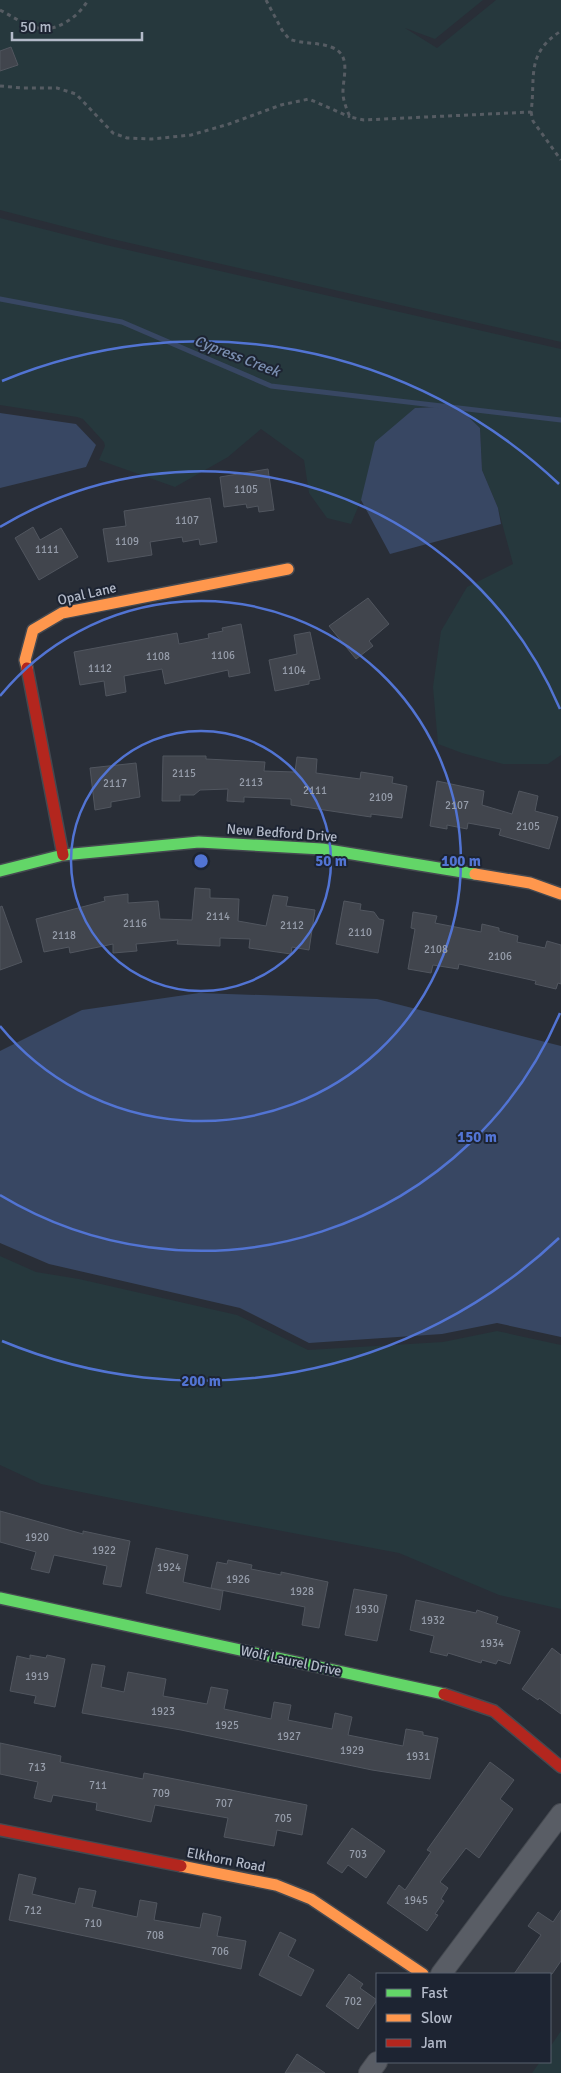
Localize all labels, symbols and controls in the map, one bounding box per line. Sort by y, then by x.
scale bar [12,10,142,42]
text: 50 m [20,18,51,36]
water label: Cypress Creek [192,331,284,381]
house number: 1105 [234,483,258,496]
house number: 1107 [175,514,199,527]
house number: 1109 [115,535,139,548]
house number: 1111 [35,543,59,556]
street label: Opal Lane [56,579,118,609]
house number: 1106 [211,649,235,662]
house number: 1108 [146,650,170,663]
house number: 1112 [88,662,112,675]
house number: 1104 [282,664,306,677]
house number: 2115 [172,767,196,780]
house number: 2113 [239,776,263,789]
house number: 2117 [103,777,127,790]
house number: 2111 [303,784,327,797]
house number: 2109 [369,791,393,804]
house number: 2107 [445,799,469,812]
house number: 2105 [516,820,540,833]
street label: New Bedford Drive [226,821,338,845]
centre of rings [192,852,210,870]
text: 50 m [315,852,347,870]
text: 100 m [441,852,481,870]
house number: 2114 [206,910,230,923]
house number: 2116 [123,917,147,930]
house number: 2112 [280,919,304,932]
house number: 2110 [348,926,372,939]
house number: 2118 [52,929,76,942]
house number: 2108 [424,943,448,956]
house number: 2106 [488,950,512,963]
text: 150 m [457,1128,497,1146]
text: 200 m [181,1372,221,1390]
house number: 1920 [25,1531,49,1544]
house number: 1922 [92,1544,116,1557]
house number: 1924 [157,1561,181,1574]
house number: 1926 [226,1573,250,1586]
house number: 1928 [290,1585,314,1598]
house number: 1930 [355,1603,379,1616]
house number: 1932 [421,1614,445,1627]
house number: 1934 [480,1637,504,1650]
street label: Wolf Laurel Drive [239,1642,343,1680]
house number: 1919 [25,1670,49,1683]
house number: 1923 [151,1705,175,1718]
house number: 1925 [215,1719,239,1732]
house number: 1927 [277,1730,301,1743]
house number: 1929 [340,1744,364,1757]
house number: 1931 [406,1750,430,1763]
house number: 713 [28,1761,46,1774]
house number: 711 [89,1779,107,1792]
house number: 709 [152,1787,170,1800]
house number: 707 [215,1797,233,1810]
house number: 705 [274,1812,292,1825]
street label: Elkhorn Road [185,1844,267,1876]
house number: 703 [349,1848,367,1861]
house number: 1945 [404,1894,428,1907]
house number: 712 [24,1904,42,1917]
house number: 710 [84,1917,102,1930]
house number: 708 [146,1929,164,1942]
house number: 706 [211,1945,229,1958]
legend [376,1973,551,2063]
text: Fast [421,1984,448,2002]
house number: 702 [344,1995,362,2008]
text: Slow [421,2009,452,2027]
text: Jam [421,2034,447,2052]

